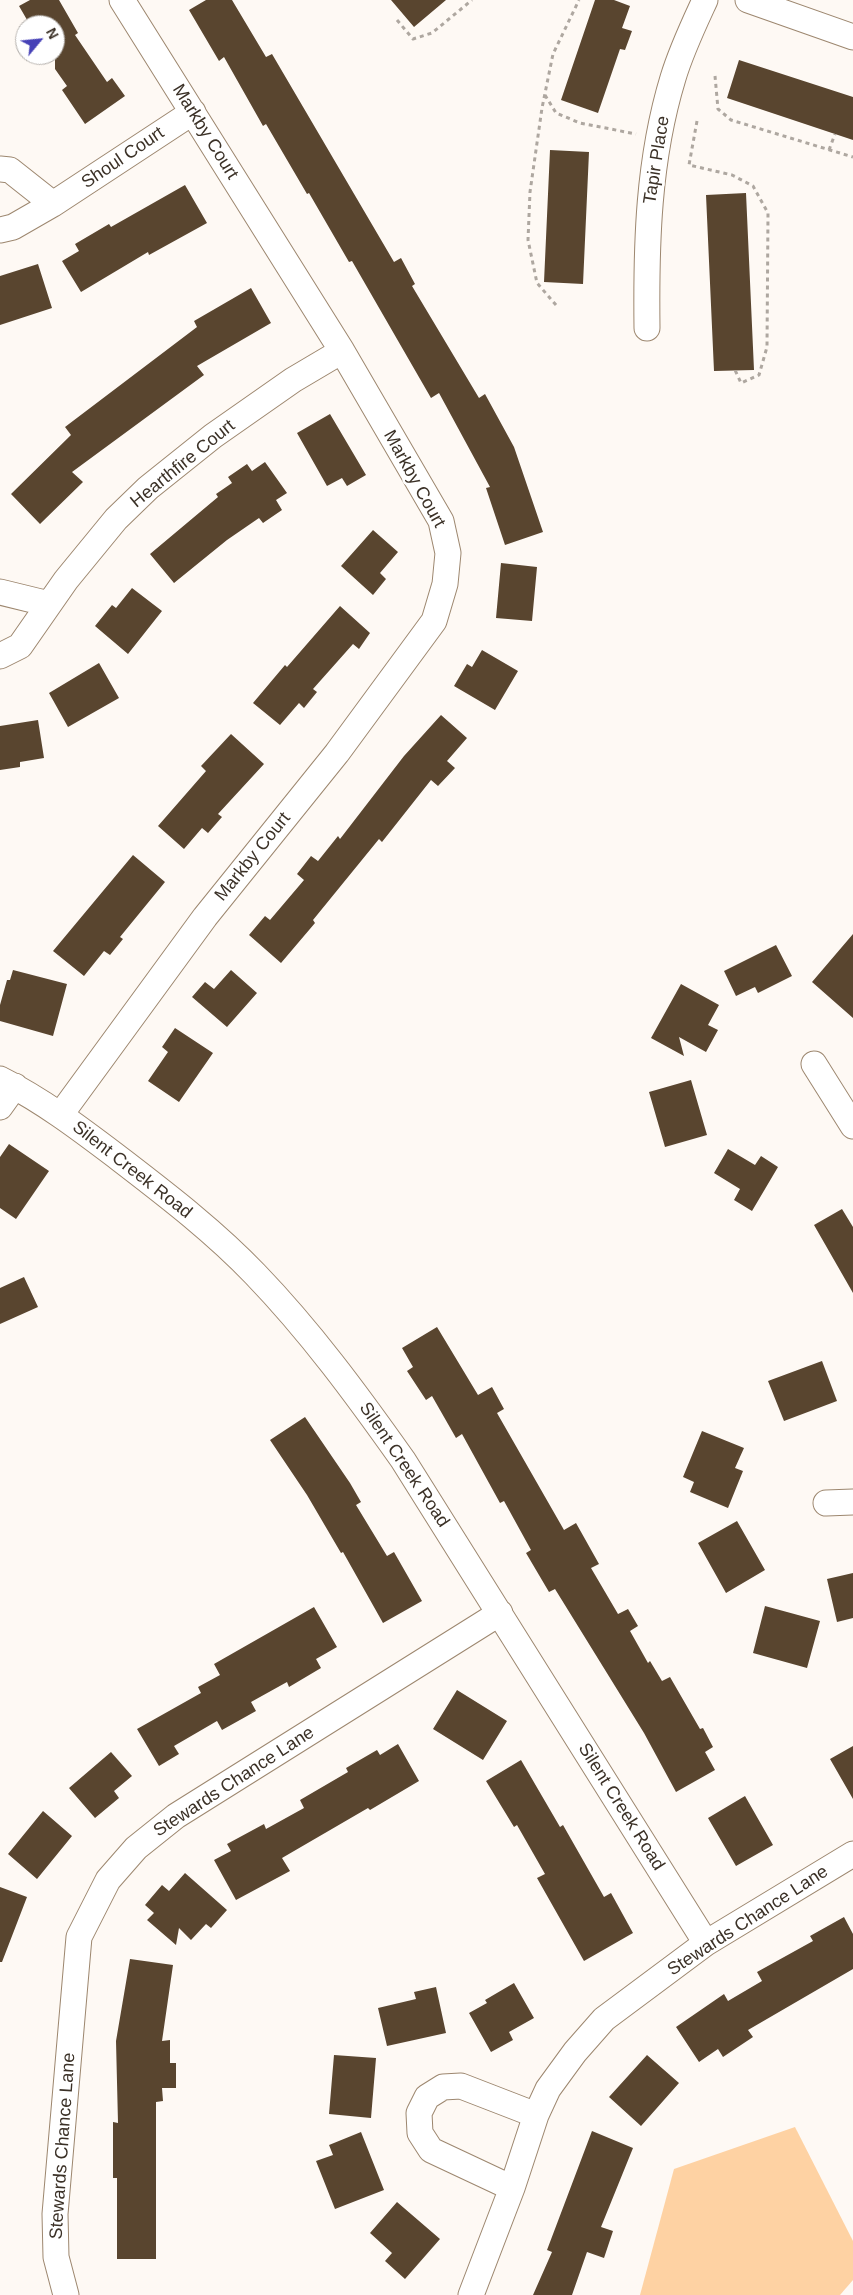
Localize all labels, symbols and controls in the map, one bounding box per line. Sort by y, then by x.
north arrow [15,15,65,65]
text: N [43,25,62,42]
street label: Markby Court [167,80,243,184]
street label: Tapir Place [639,114,675,206]
street label: Shoul Court [78,122,168,194]
street label: Hearthfire Court [126,415,240,513]
street label: Markby Court [378,427,450,531]
street label: Markby Court [211,808,295,906]
street label: Silent Creek Road [68,1117,196,1223]
street label: Silent Creek Road [354,1398,454,1532]
street label: Stewards Chance Lane [150,1722,318,1842]
street label: Silent Creek Road [573,1739,669,1875]
street label: Stewards Chance Lane [664,1861,832,1981]
street label: Stewards Chance Lane [46,2052,80,2240]

